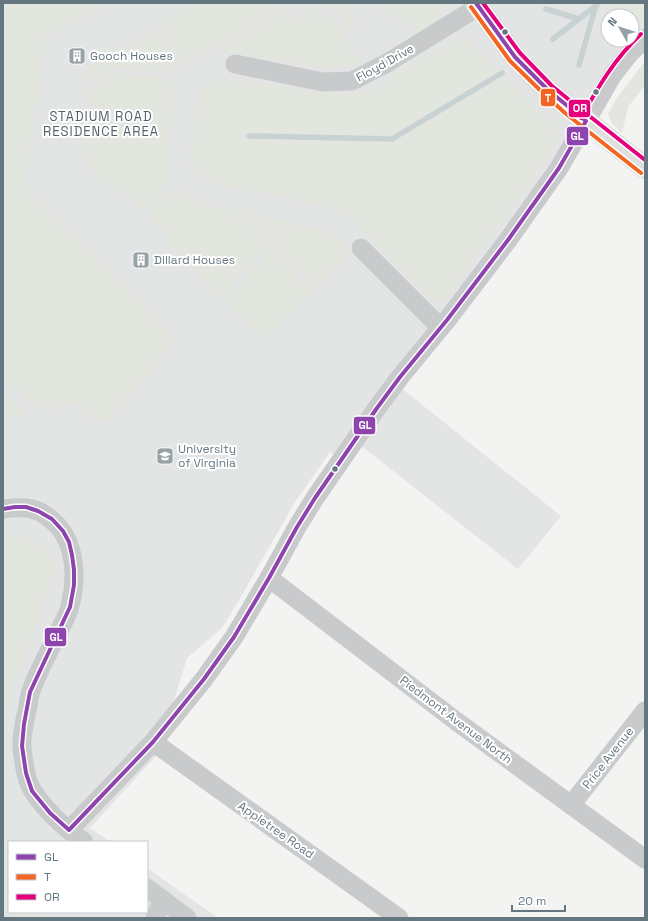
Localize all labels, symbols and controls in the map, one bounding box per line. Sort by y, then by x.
north arrow [600,8,640,48]
text: N [604,14,620,29]
unlabelled marker [500,27,510,37]
street label: Floyd Drive [353,41,417,85]
building icon: Gooch Houses [67,46,87,66]
place label: Gooch Houses [90,48,173,64]
unlabelled marker [591,87,601,97]
line badge: T [540,88,556,107]
text: T [545,91,552,105]
line badge: OR [568,99,591,118]
text: OR [573,101,587,115]
district label: STADIUM ROAD RESIDENCE AREA [43,108,159,140]
line badge: GL [566,126,589,146]
text: GL [570,129,584,143]
building icon: Dillard Houses [131,250,151,270]
place label: Dillard Houses [154,252,235,268]
line badge: GL [353,416,376,435]
text: GL [358,418,372,432]
place label: University of Virginia [178,441,236,471]
school or university icon: University of Virginia [155,446,175,466]
unlabelled marker [330,464,340,474]
line badge: GL [44,627,67,647]
text: GL [49,630,63,644]
street label: Piedmont Avenue North [397,673,515,767]
street label: Price Avenue [579,724,637,792]
street label: Appletree Road [235,798,317,862]
legend [8,841,148,913]
text: GL [44,849,59,865]
text: T [44,869,51,885]
scale bar [512,887,565,913]
text: OR [44,889,60,905]
text: 20 m [518,893,546,909]

